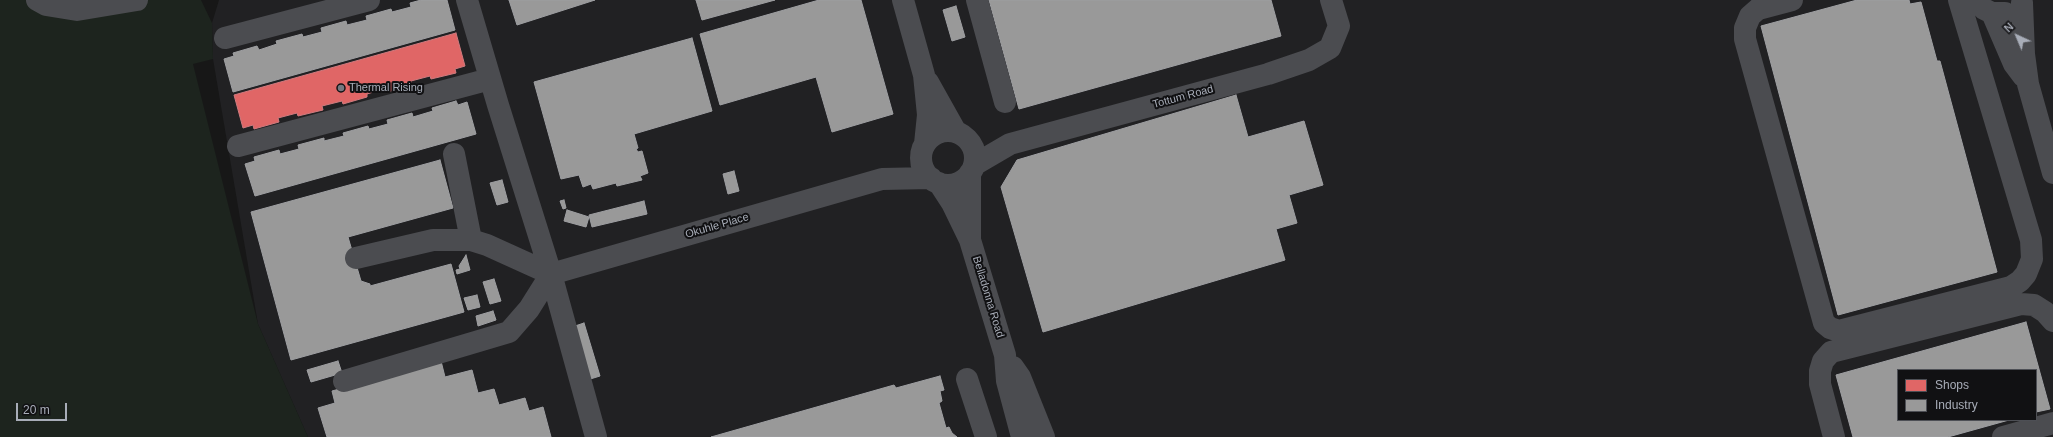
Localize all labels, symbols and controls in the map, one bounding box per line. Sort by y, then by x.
north arrow [1997,16,2037,56]
text: N [2002,20,2016,34]
place label: Thermal Rising [349,81,423,95]
marker: Thermal Rising [336,83,346,93]
street label: Tottum Road [1151,83,1215,111]
street label: Okuhle Place [684,211,750,241]
street label: Belladonna Road [969,255,1007,339]
legend [1897,369,2037,421]
text: Shops [1935,378,1969,392]
scale bar [18,395,69,421]
text: Industry [1935,398,1978,412]
text: 20 m [23,403,50,417]

